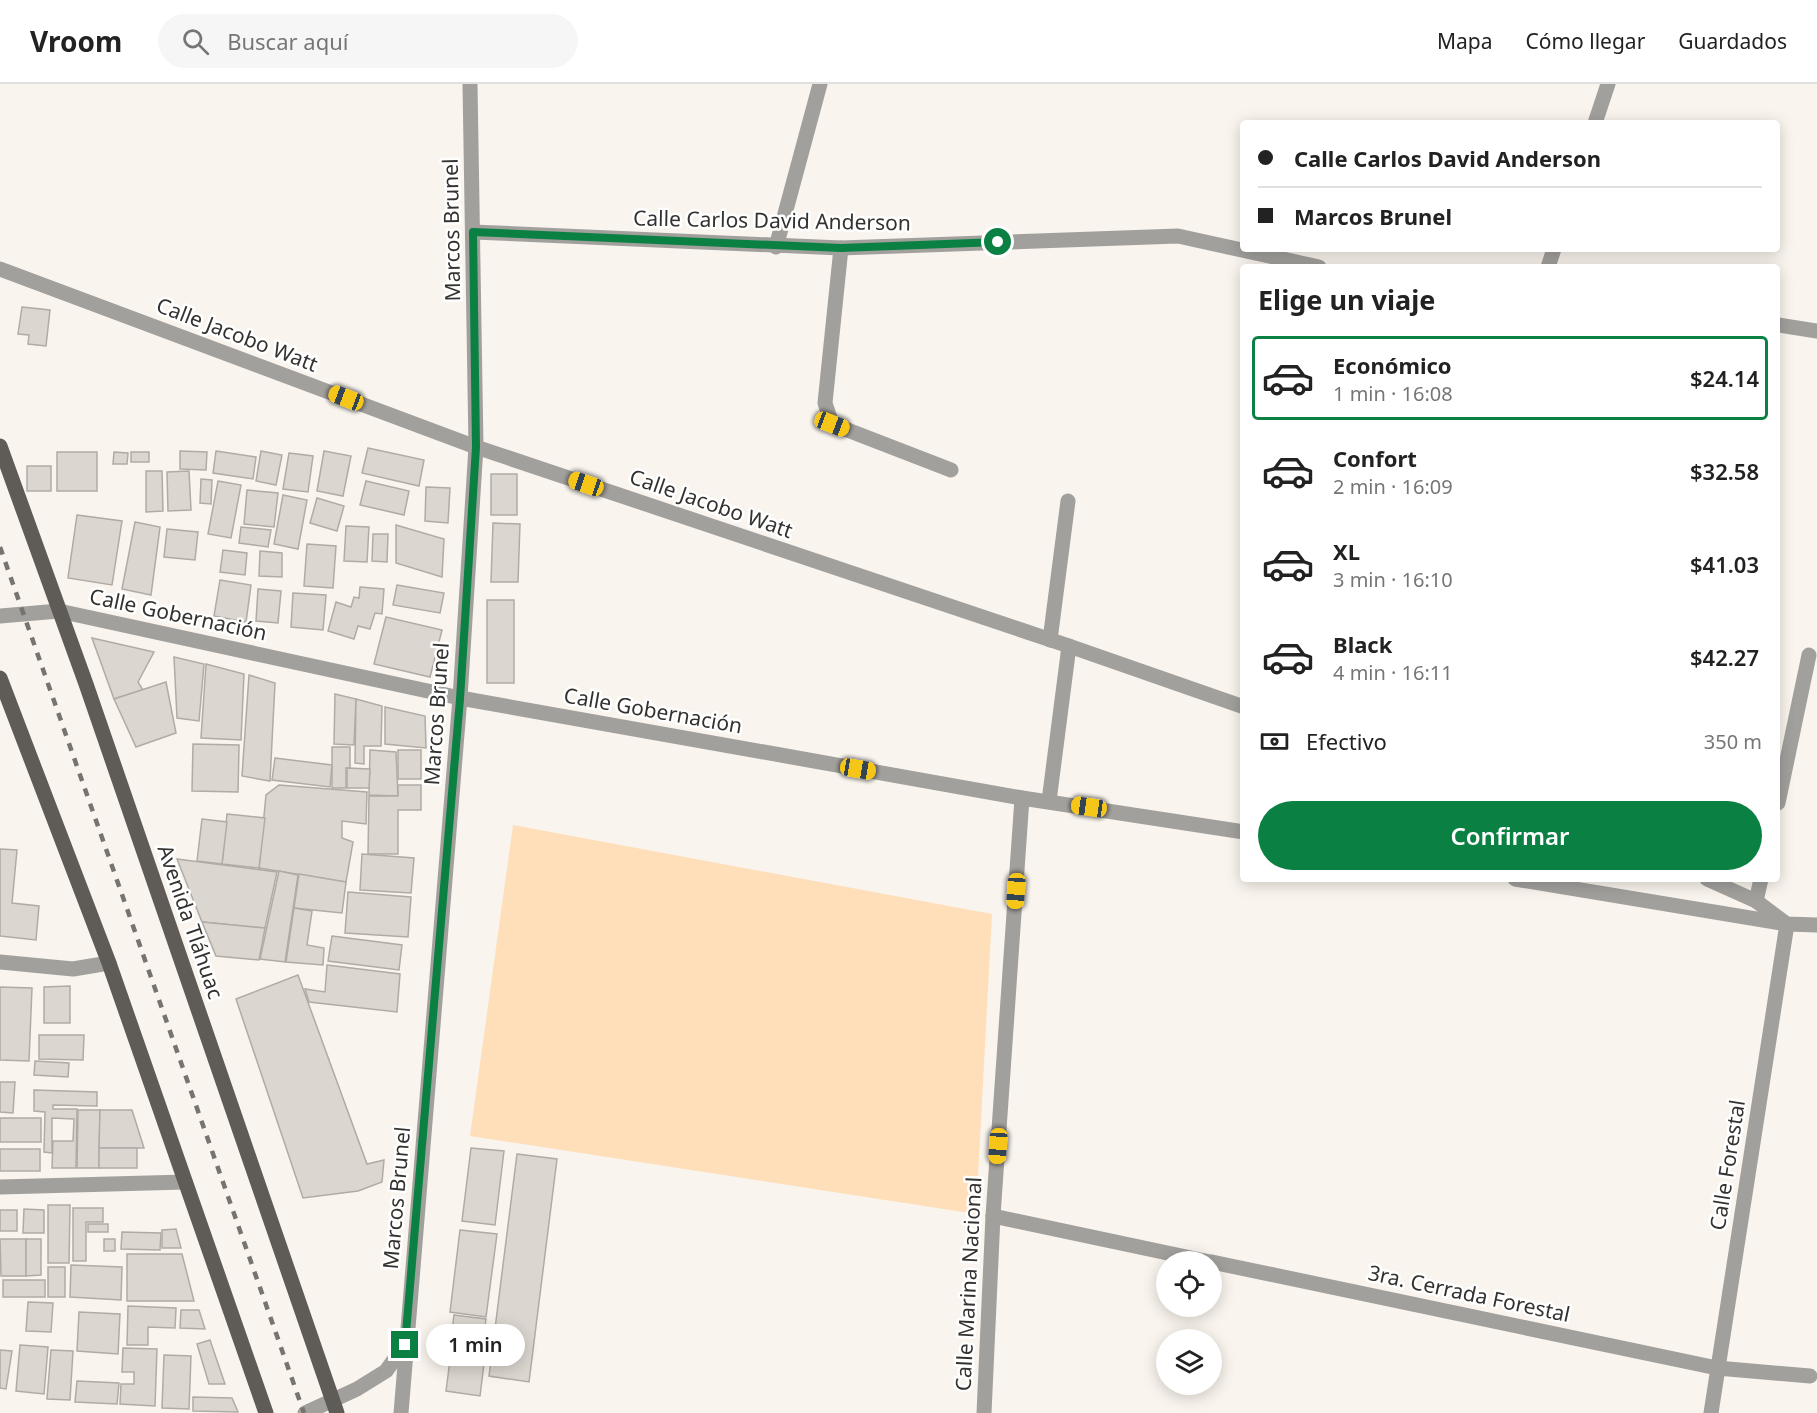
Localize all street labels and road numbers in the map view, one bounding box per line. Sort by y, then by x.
street label: Marcos Brunel [436,158,466,302]
street label: Calle Carlos David Anderson [633,204,911,236]
street label: Calle Jacobo Watt [153,290,322,378]
street label: Calle Jacobo Watt [626,462,797,544]
street label: Calle Gobernación [87,582,269,646]
street label: Marcos Brunel [417,642,455,786]
street label: Calle Gobernación [562,681,745,739]
street label: Avenida Tláhuac [151,841,230,1002]
street label: Calle Forestal [1703,1098,1751,1232]
street label: Marcos Brunel [376,1125,416,1270]
street label: Calle Marina Nacional [948,1176,988,1392]
street label: 3ra. Cerrada Forestal [1366,1258,1573,1328]

